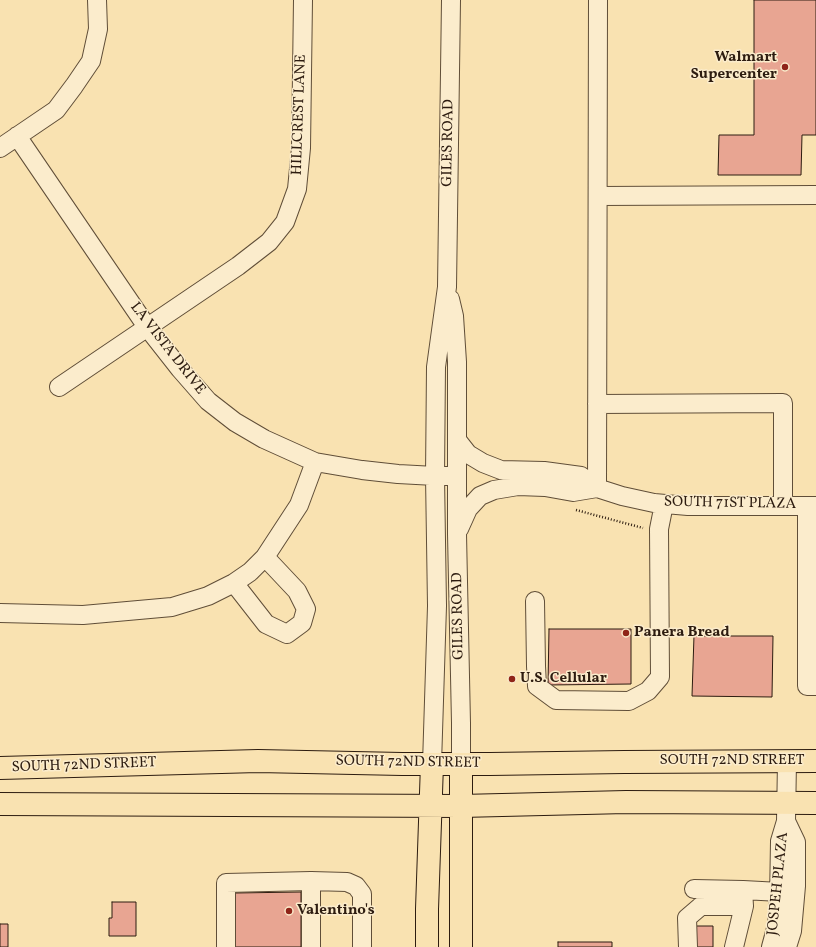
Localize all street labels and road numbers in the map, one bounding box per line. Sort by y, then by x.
street label: HILLCREST LANE [289,54,311,176]
street label: GILES ROAD [439,99,459,187]
street label: LA VISTA DRIVE [125,299,209,399]
street label: SOUTH 71ST PLAZA [664,494,796,514]
street label: GILES ROAD [449,572,469,660]
street label: SOUTH 72ND STREET [660,752,804,770]
street label: SOUTH 72ND STREET [335,753,481,773]
street label: SOUTH 72ND STREET [11,754,157,778]
street label: JOSPEH PLAZA [765,831,793,937]

